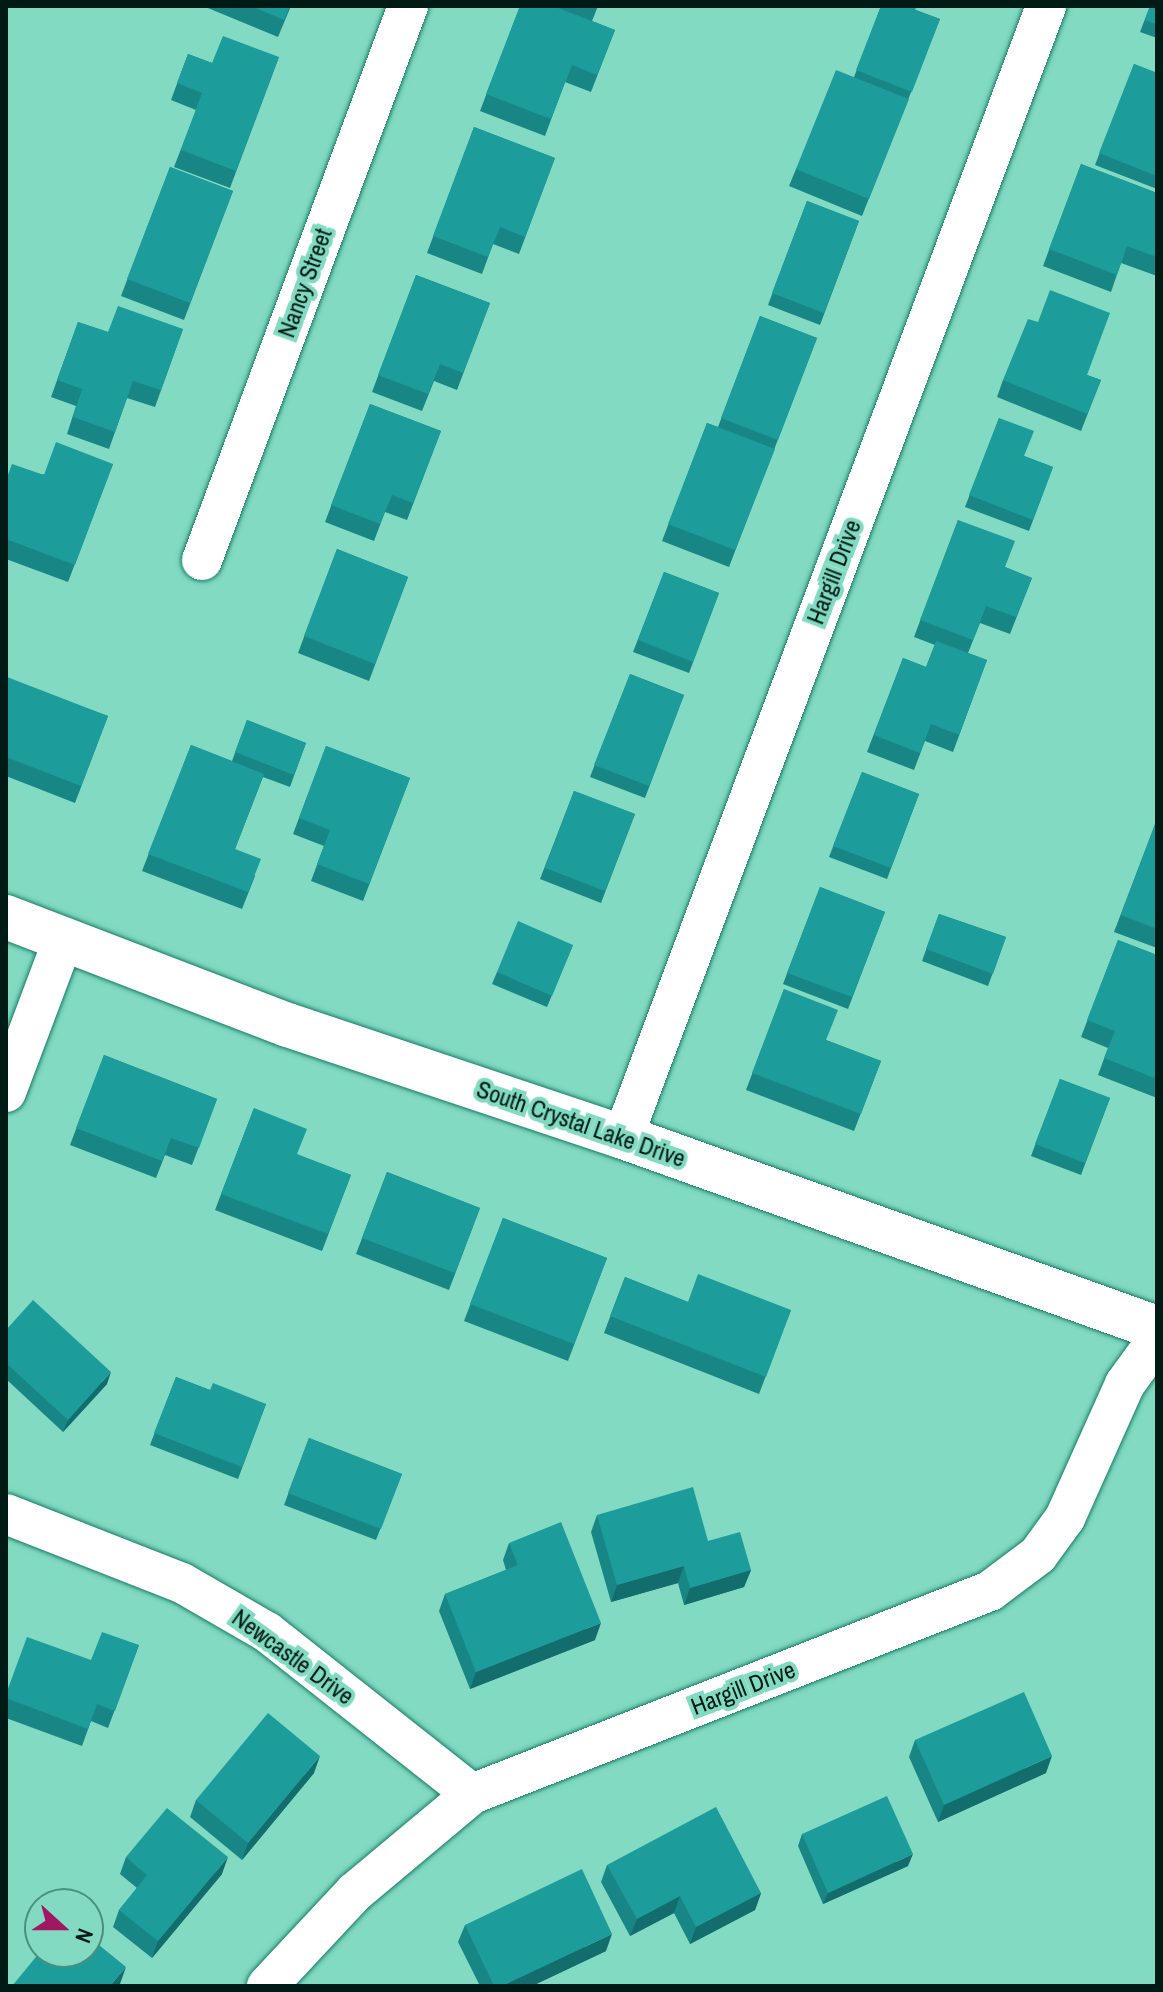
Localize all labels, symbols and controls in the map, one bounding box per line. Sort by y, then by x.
street label: Nancy Street [272,225,338,341]
street label: Hargill Drive [801,516,867,628]
street label: South Crystal Lake Drive [473,1075,689,1173]
street label: Newcastle Drive [227,1603,359,1711]
street label: Hargill Drive [687,1655,799,1721]
north arrow [24,1888,104,1968]
text: N [68,1924,101,1947]

